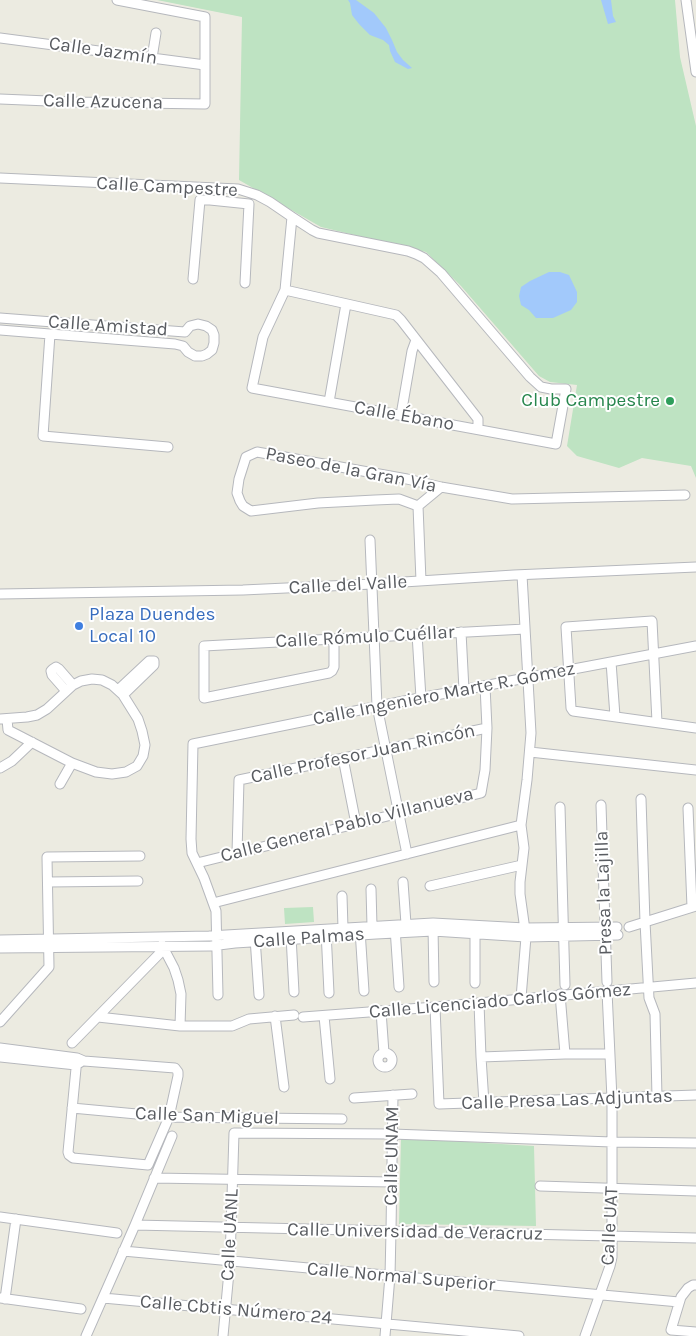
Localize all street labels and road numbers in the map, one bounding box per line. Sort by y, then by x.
street label: Calle Jazmín [47,32,159,70]
street label: Calle Azucena [43,90,163,114]
street label: Calle Campestre [96,172,238,202]
street label: Calle Amistad [47,310,169,342]
street label: Calle Ébano [352,396,456,436]
street label: Paseo de la Gran Vía [264,442,438,498]
street label: Calle del Valle [288,571,408,599]
street label: Calle Rómulo Cuéllar [275,621,455,653]
street label: Calle Ingeniero Marte R. Gómez [311,657,577,731]
street label: Calle Profesor Juan Rincón [249,719,477,789]
street label: Calle General Pablo Villanueva [218,782,476,868]
street label: Presa la Lajilla [590,830,618,956]
street label: Calle Palmas [253,923,365,953]
street label: Calle Licenciado Carlos Gómez [368,978,632,1024]
street label: Calle Presa Las Adjuntas [461,1085,673,1115]
street label: Calle San Miguel [135,1102,279,1130]
street label: Calle UNAM [380,1106,404,1206]
street label: Calle UAT [597,1186,623,1266]
street label: Calle UANL [216,1188,244,1282]
street label: Calle Universidad de Veracruz [287,1218,543,1246]
street label: Calle Normal Superior [306,1257,496,1297]
street label: Calle Cbtis Número 24 [139,1290,333,1330]

